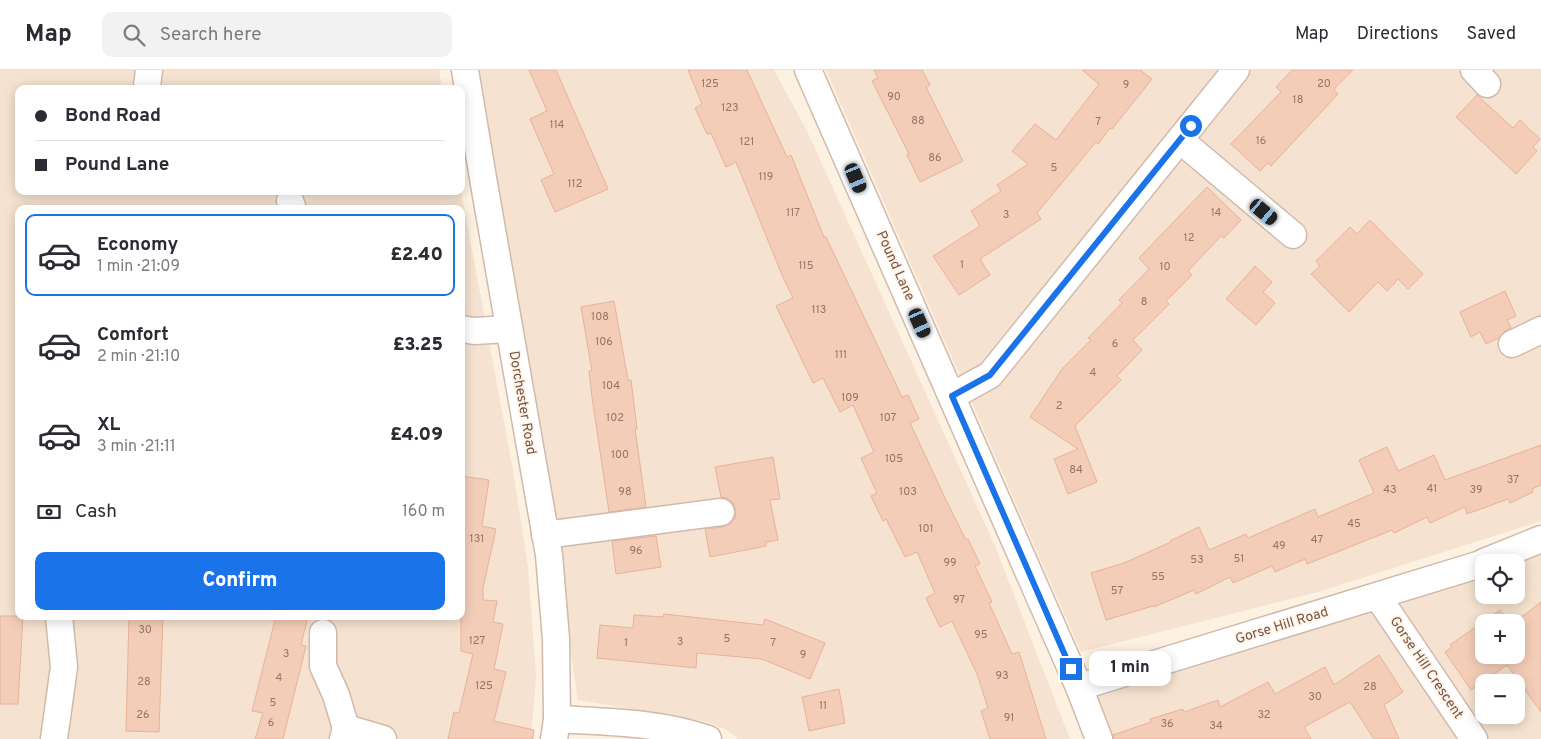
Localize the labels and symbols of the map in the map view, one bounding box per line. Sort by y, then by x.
house number: 125 [701,77,719,91]
house number: 20 [1317,77,1331,91]
house number: 9 [1123,78,1129,92]
house number: 90 [887,90,901,104]
house number: 18 [1293,93,1303,107]
house number: 123 [721,101,739,115]
house number: 88 [911,114,925,128]
house number: 7 [1095,115,1101,129]
route start [1180,115,1202,137]
house number: 114 [550,118,565,132]
house number: 16 [1256,134,1266,148]
house number: 121 [740,135,754,149]
house number: 86 [928,151,942,165]
car [843,161,868,195]
house number: 5 [1051,161,1058,175]
house number: 119 [759,170,773,184]
house number: 112 [568,177,582,191]
car [1247,197,1280,227]
house number: 117 [786,206,800,220]
house number: 14 [1211,206,1222,220]
house number: 3 [1003,208,1009,222]
street label: Pound Lane [872,228,918,304]
house number: 12 [1184,231,1194,245]
house number: 1 [960,258,964,272]
house number: 115 [798,259,814,273]
house number: 10 [1159,260,1171,274]
house number: 8 [1141,295,1147,309]
house number: 113 [812,303,826,317]
car [907,306,932,340]
house number: 108 [591,310,609,324]
house number: 106 [595,335,613,349]
house number: 6 [1112,337,1118,351]
house number: 111 [835,348,847,362]
street label: Dorchester Road [505,350,539,456]
house number: 4 [1090,366,1097,380]
house number: 104 [602,379,620,393]
house number: 109 [841,391,859,405]
house number: 2 [1056,399,1062,413]
house number: 102 [606,411,624,425]
house number: 107 [880,411,897,425]
house number: 100 [611,448,629,462]
house number: 105 [885,452,903,466]
house number: 84 [1069,463,1083,477]
house number: 37 [1507,473,1519,487]
house number: 41 [1427,482,1437,496]
house number: 43 [1383,483,1397,497]
house number: 39 [1470,483,1482,497]
house number: 98 [618,485,632,499]
house number: 103 [899,485,917,499]
house number: 45 [1347,517,1361,531]
house number: 101 [918,522,934,536]
house number: 131 [470,532,484,546]
house number: 47 [1311,533,1323,547]
house number: 49 [1272,539,1286,553]
house number: 96 [629,544,643,558]
house number: 51 [1234,552,1244,566]
house number: 53 [1190,553,1204,567]
house number: 99 [943,556,957,570]
house number: 55 [1151,570,1165,584]
house number: 57 [1111,584,1123,598]
house number: 97 [953,593,965,607]
street label: Gorse Hill Road [1233,604,1331,648]
street label: Gorse Hill Crescent [1386,614,1466,722]
house number: 30 [138,623,152,637]
house number: 95 [974,628,988,642]
house number: 5 [724,632,731,646]
house number: 127 [469,634,485,648]
house number: 3 [677,635,683,649]
house number: 1 [624,636,628,650]
house number: 7 [770,636,776,650]
house number: 3 [283,647,289,661]
house number: 9 [800,648,806,662]
callout: 1 min [1088,652,1171,686]
route end [1060,658,1082,680]
house number: 93 [995,669,1009,683]
house number: 4 [276,671,283,685]
house number: 28 [137,675,151,689]
house number: 125 [475,679,493,693]
house number: 28 [1363,680,1377,694]
house number: 30 [1308,690,1322,704]
house number: 5 [270,696,277,710]
house number: 11 [819,699,827,713]
house number: 26 [136,708,150,722]
house number: 32 [1257,708,1271,722]
house number: 91 [1004,711,1014,725]
house number: 6 [268,716,274,730]
house number: 36 [1160,717,1174,731]
house number: 34 [1209,719,1223,733]

